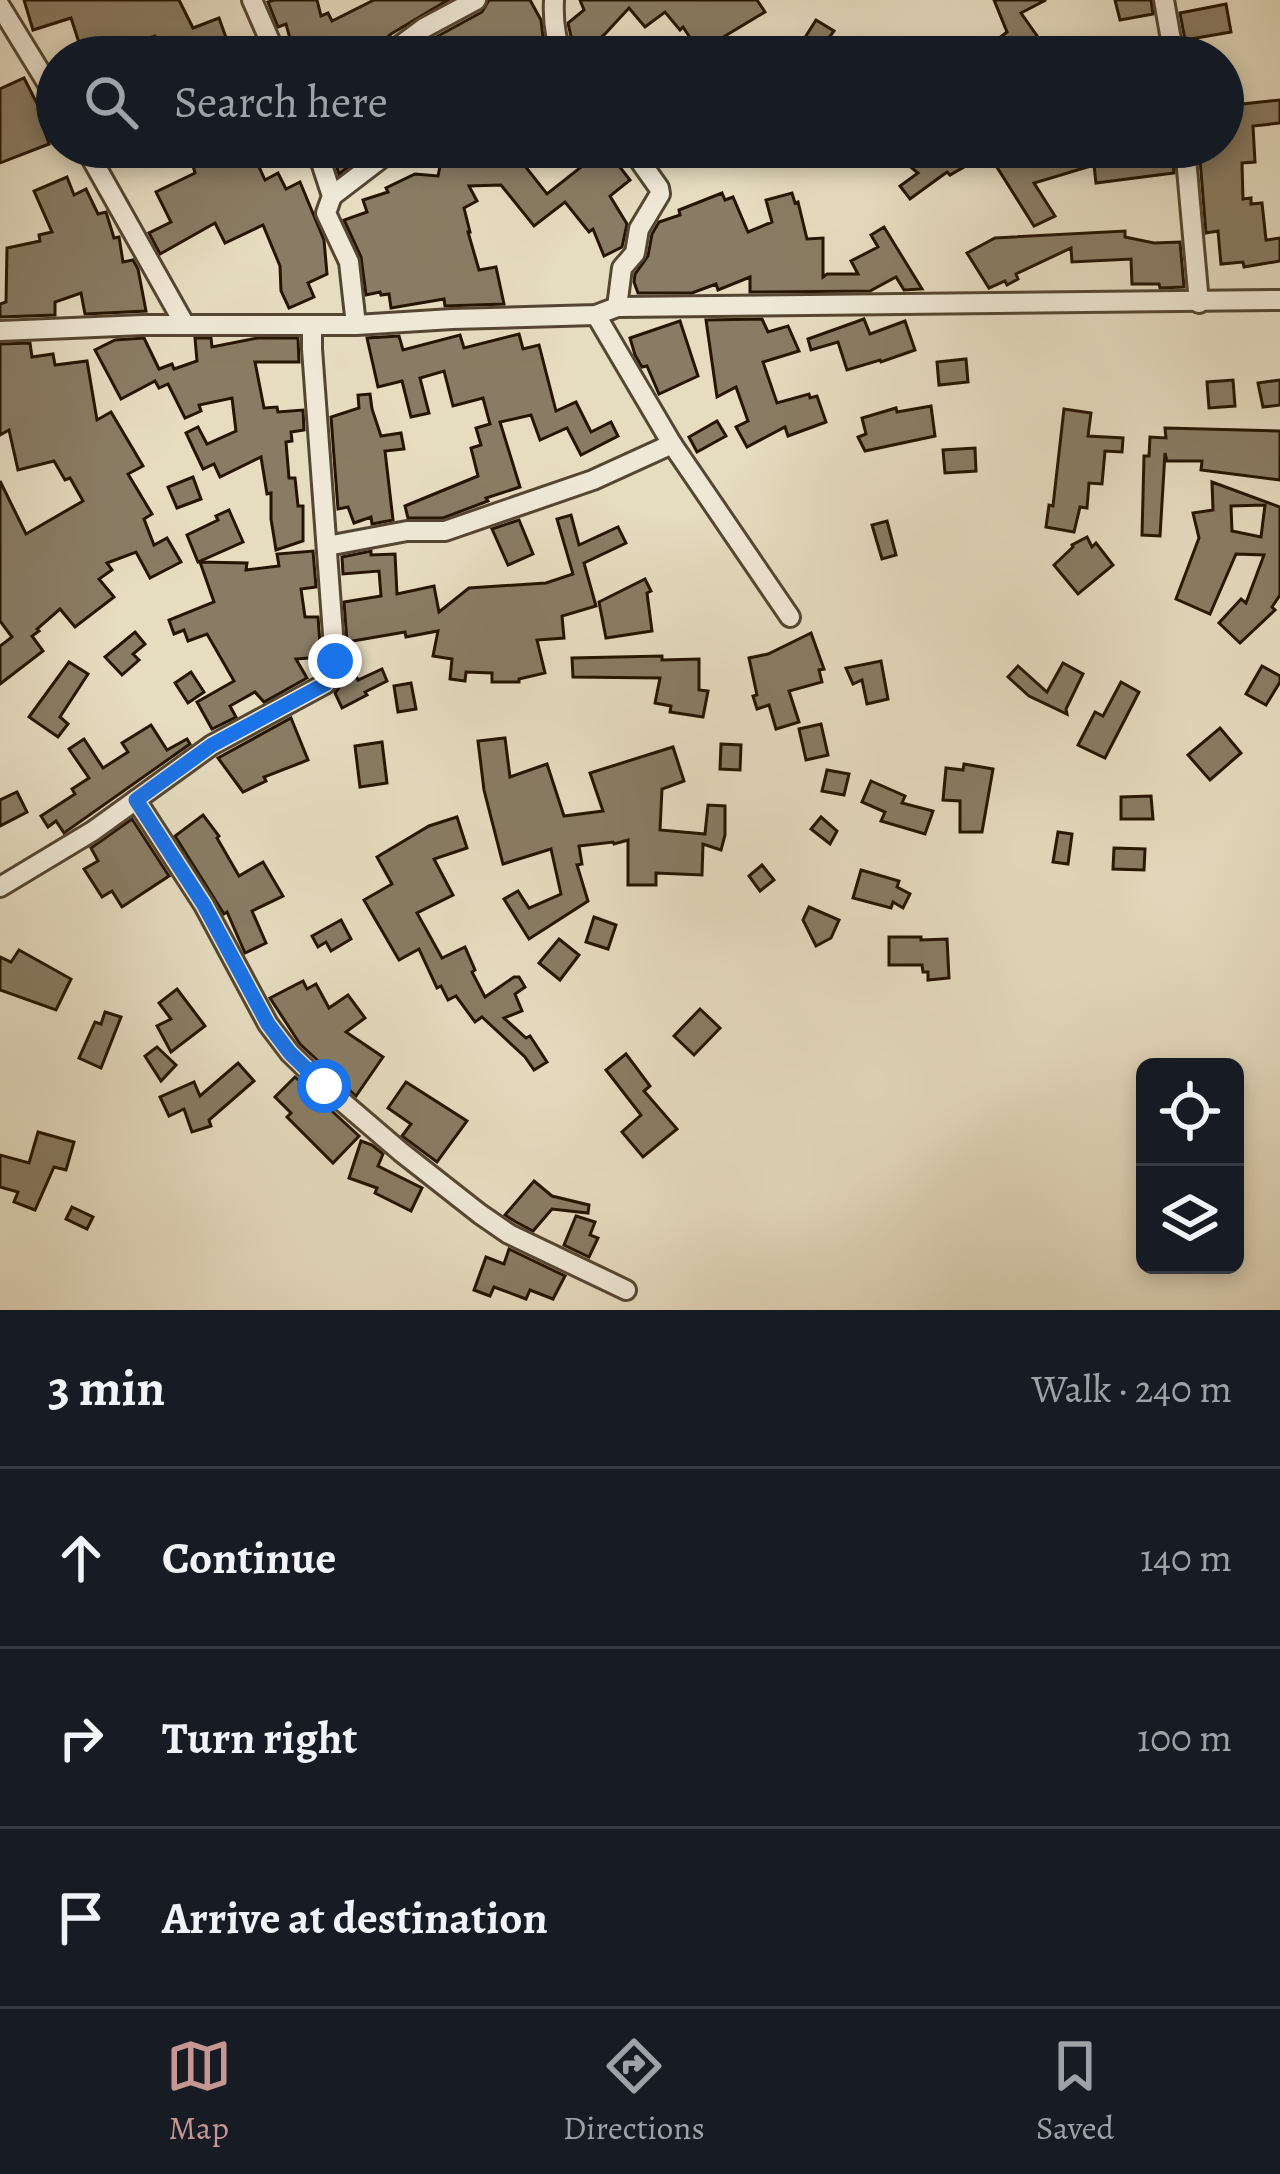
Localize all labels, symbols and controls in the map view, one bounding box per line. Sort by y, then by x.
search box [36,36,1244,168]
icon: search [78,69,144,135]
text: Search here [174,71,388,133]
route end [308,634,362,688]
map controls [1136,1058,1244,1274]
button: locate [1136,1058,1244,1166]
route start [297,1059,351,1113]
button: layers [1136,1166,1244,1274]
text: 3 min [48,1353,165,1423]
text: Walk · 240 m [1031,1362,1232,1415]
icon: ahead [48,1525,114,1591]
text: Continue [162,1527,336,1589]
text: 140 m [1140,1531,1232,1584]
icon: right [48,1705,114,1771]
text: Turn right [162,1707,357,1769]
text: 100 m [1137,1711,1232,1764]
icon: arrive [48,1885,114,1951]
text: Arrive at destination [162,1887,548,1949]
tab: Map [166,2033,232,2150]
tab: Directions [563,2033,705,2150]
tab: Saved [1036,2033,1114,2150]

